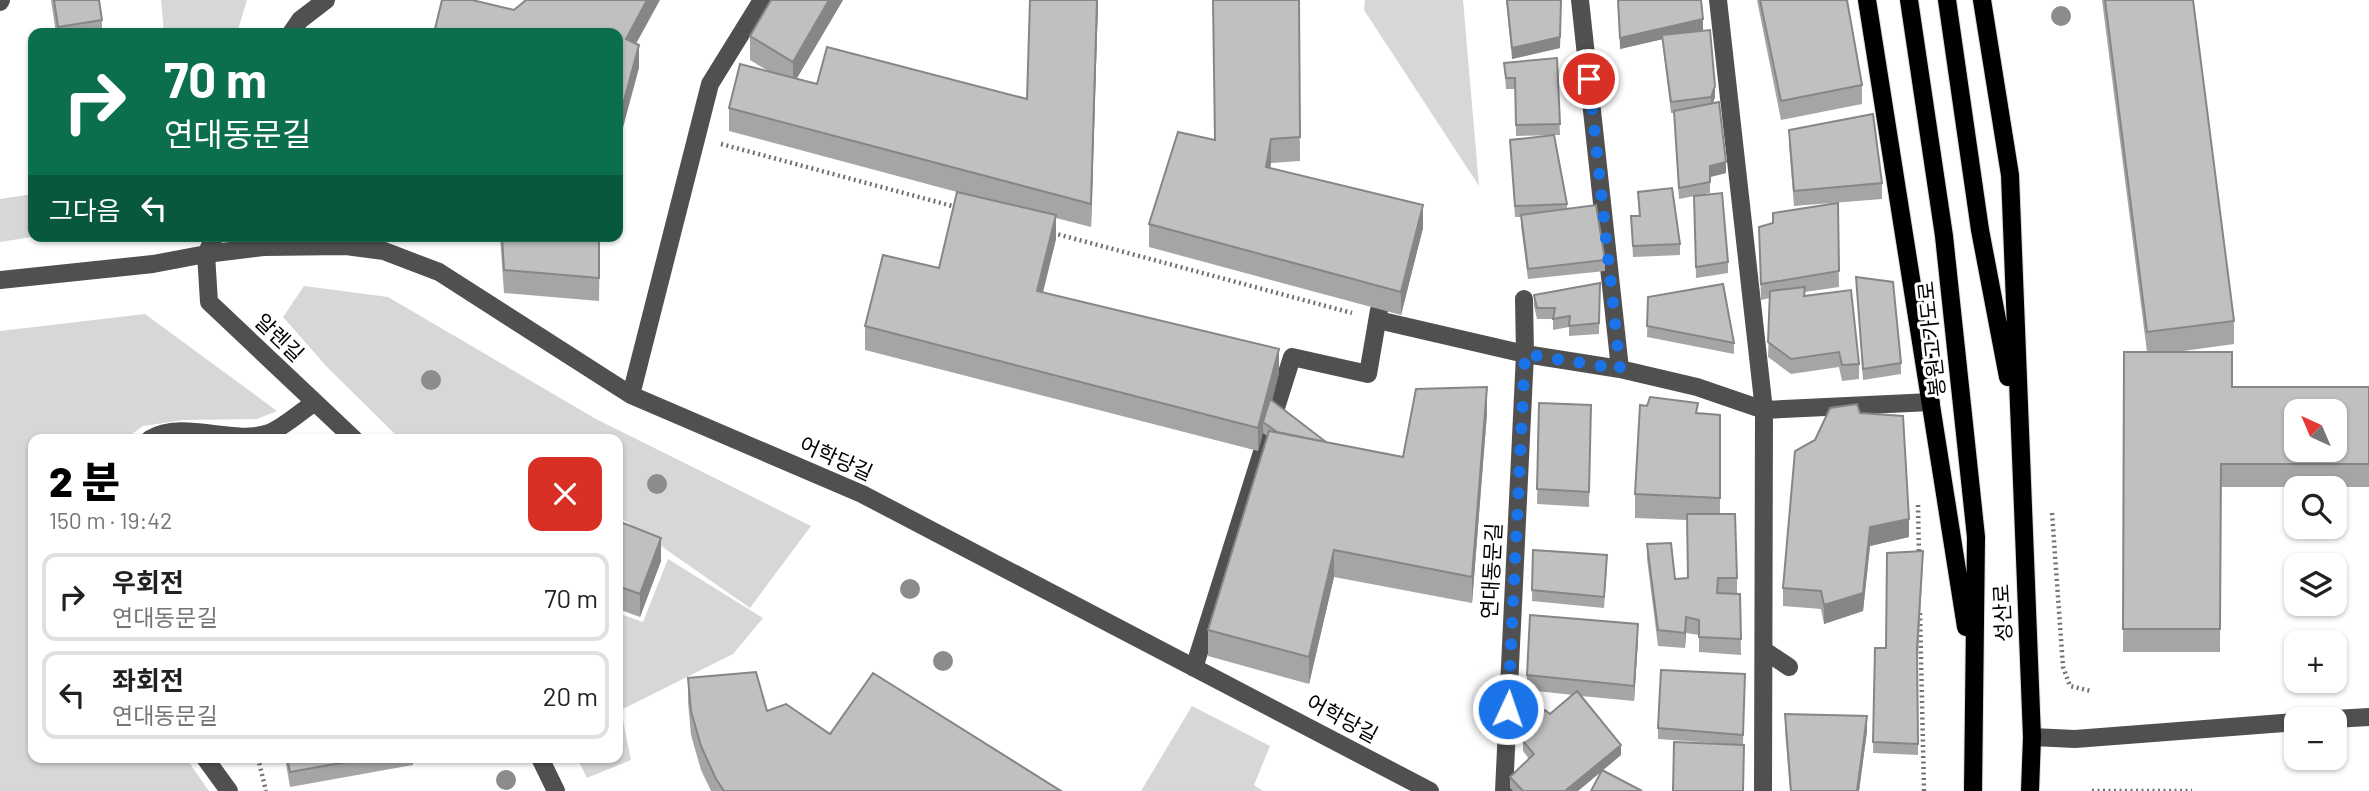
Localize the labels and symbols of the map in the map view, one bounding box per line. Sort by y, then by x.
pin [1559,49,1619,109]
street label: 봉원고가도로 [1912,280,1949,398]
street label: 알렌길 [251,308,310,366]
north arrow [2284,399,2347,462]
street label: 어학당길 [796,430,877,485]
street label: 연대동문길 [1475,522,1506,620]
street label: 성산로 [1988,583,2016,643]
position arrow [1471,672,1545,746]
street label: 어학당길 [1303,688,1383,747]

